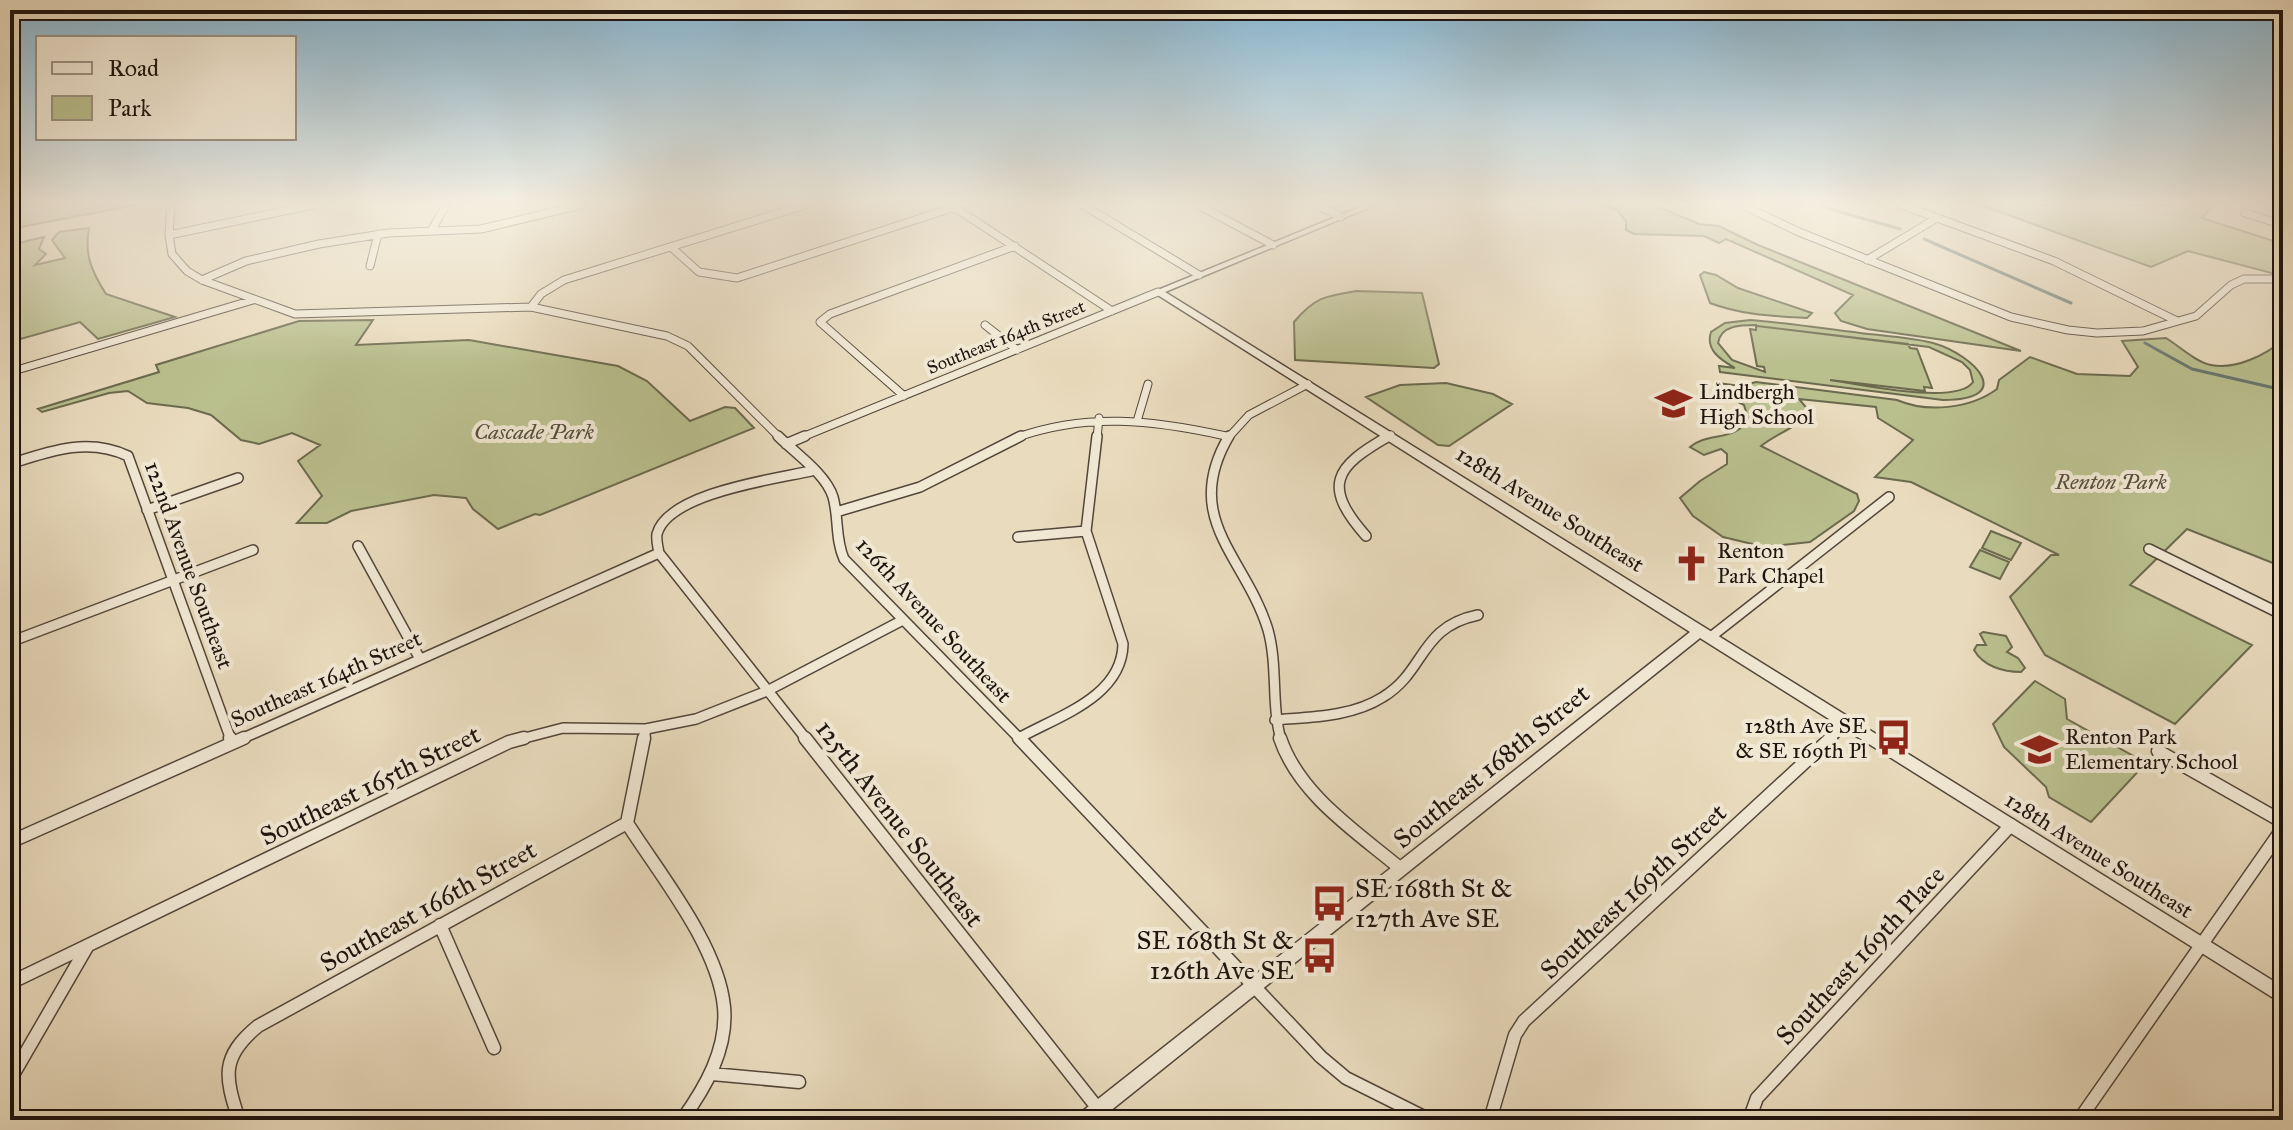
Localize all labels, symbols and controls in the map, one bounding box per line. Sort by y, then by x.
legend [36,36,296,140]
text: Road [108,53,159,83]
text: Park [108,93,152,123]
street label: Southeast 164th Street [924,295,1089,379]
place label: Lindbergh High School [1699,378,1814,430]
school or university icon: Lindbergh High School [1654,385,1692,423]
park label: Cascade Park [474,418,594,445]
street label: 128th Avenue Southeast [1451,440,1649,578]
street label: 122nd Avenue Southeast [139,458,239,673]
park label: Renton Park [2054,468,2167,495]
street label: 126th Avenue Southeast [850,532,1018,708]
place label: Renton Park Chapel [1717,537,1824,589]
church icon: Renton Park Chapel [1672,544,1710,582]
street label: Southeast 164th Street [226,625,426,733]
street label: Southeast 168th Street [1387,677,1595,855]
place label: 128th Ave SE & SE 169th Pl [1735,712,1867,764]
street label: 125th Avenue Southeast [809,713,991,933]
street label: Southeast 165th Street [255,718,485,852]
bus stop icon: 128th Ave SE & SE 169th Pl [1874,719,1912,757]
place label: Renton Park Elementary School [2065,723,2238,775]
school or university icon: Renton Park Elementary School [2020,730,2058,768]
street label: 128th Avenue Southeast [2000,786,2198,924]
street label: Southeast 169th Street [1533,796,1733,986]
street label: Southeast 166th Street [314,833,542,979]
street label: Southeast 169th Place [1769,859,1951,1051]
place label: SE 168th St & 127th Ave SE [1355,872,1513,934]
bus stop icon: SE 168th St & 127th Ave SE [1310,884,1348,922]
place label: SE 168th St & 126th Ave SE [1136,924,1294,986]
bus stop icon: SE 168th St & 126th Ave SE [1301,936,1339,974]

